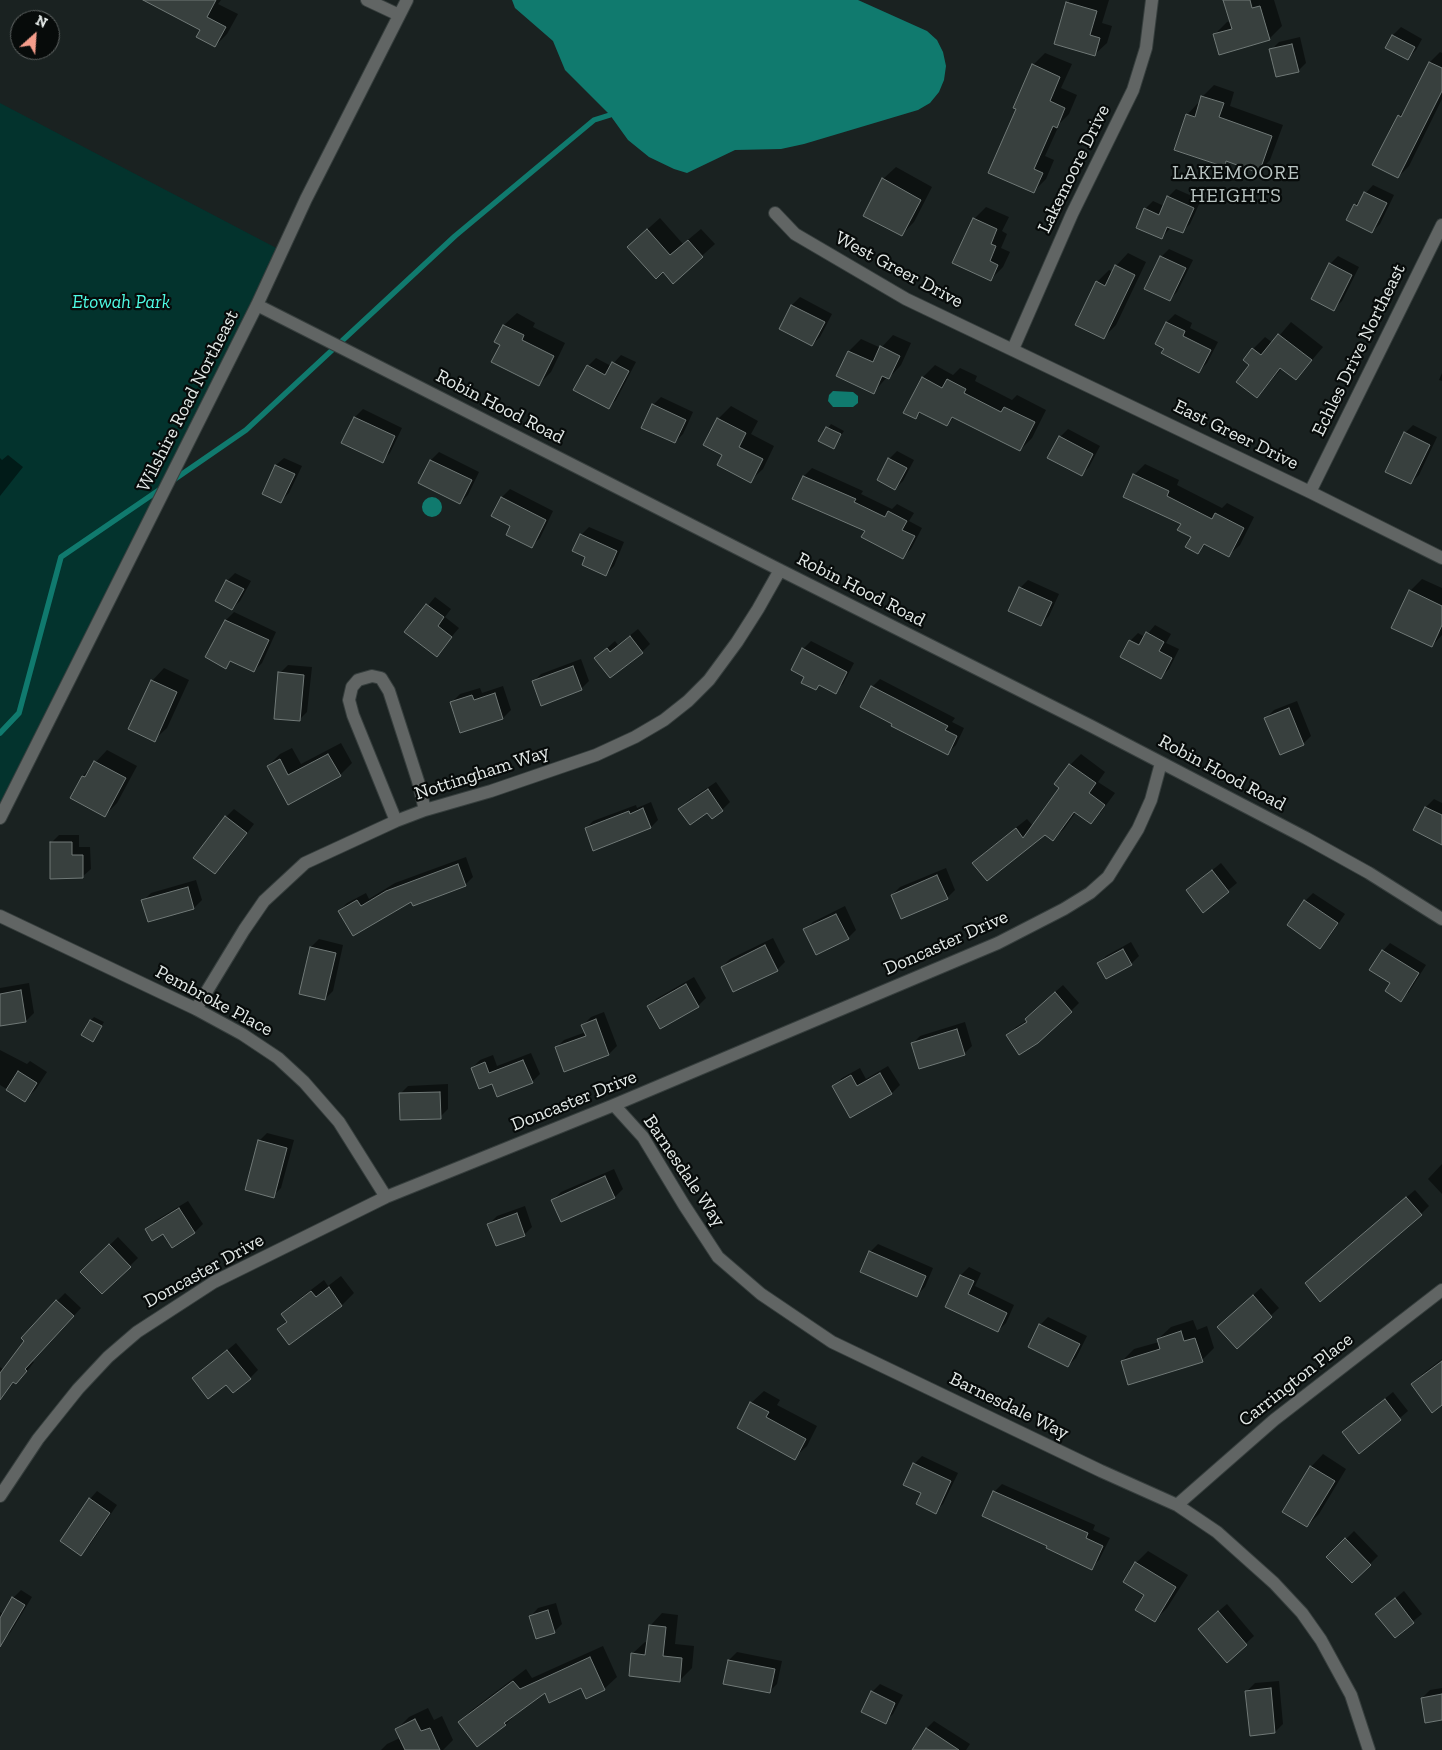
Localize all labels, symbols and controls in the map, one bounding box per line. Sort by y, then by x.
north arrow [10,10,60,60]
text: N [33,12,50,32]
street label: Lakemoore Drive [1033,101,1115,237]
district label: LAKEMOORE HEIGHTS [1171,161,1301,208]
street label: West Greer Drive [831,227,967,313]
street label: Echles Drive Northeast [1307,260,1411,440]
park label: Etowah Park [72,292,170,314]
street label: Wilshire Road Northeast [132,306,244,496]
street label: Robin Hood Road [432,365,568,449]
street label: East Greer Drive [1170,395,1302,475]
street label: Robin Hood Road [793,548,929,632]
street label: Robin Hood Road [1154,730,1290,816]
street label: Nottingham Way [412,741,552,805]
street label: Doncaster Drive [880,905,1012,981]
street label: Pembroke Place [152,961,276,1041]
street label: Doncaster Drive [508,1065,640,1137]
street label: Barnesdale Way [638,1111,730,1231]
street label: Doncaster Drive [140,1229,268,1313]
street label: Carrington Place [1234,1328,1358,1432]
street label: Barnesdale Way [946,1367,1072,1445]

